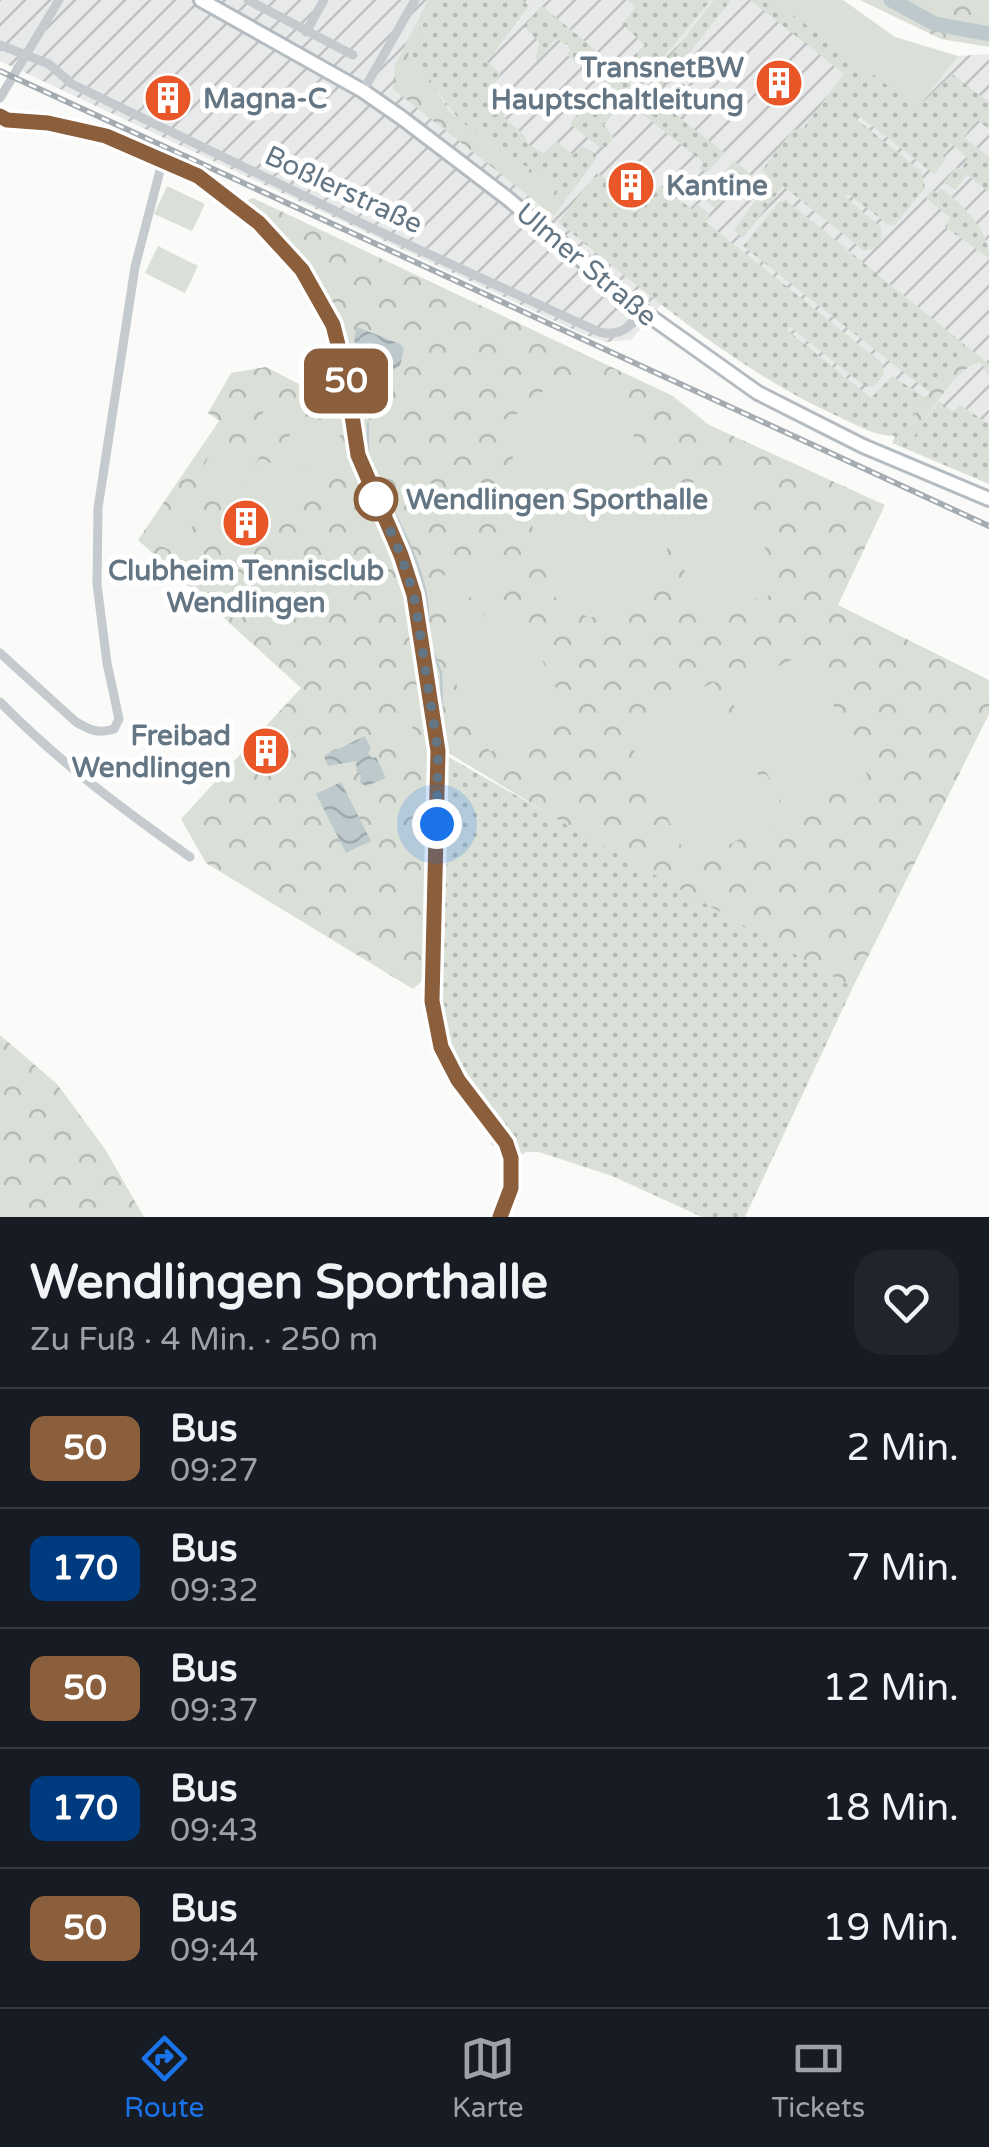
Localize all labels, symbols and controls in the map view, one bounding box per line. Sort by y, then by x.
place label: TransnetBW Hauptschaltleitung [491,51,745,117]
building icon: TransnetBW Hauptschaltleitung [753,57,805,109]
building icon: Magna-C [142,72,194,124]
place label: Magna-C [203,82,327,116]
street label: Boßlerstraße [259,139,428,241]
building icon: Kantine [605,159,657,211]
place label: Kantine [666,169,768,203]
street label: Ulmer Straße [509,196,664,334]
line badge: 50 [301,348,391,414]
text: 50 [324,360,368,402]
marker: Wendlingen Sporthalle [355,478,397,520]
place label: Wendlingen Sporthalle [406,483,708,517]
building icon: Clubheim Tennisclub Wendlingen [220,497,272,549]
place label: Clubheim Tennisclub Wendlingen [108,554,384,620]
place label: Freibad Wendlingen [72,719,231,785]
building icon: Freibad Wendlingen [240,725,292,777]
your location [412,799,462,849]
button: heart [854,1250,959,1355]
text: Wendlingen Sporthalle [30,1254,548,1312]
text: Zu Fuß · 4 Min. · 250 m [30,1321,378,1359]
text: Bus [170,1406,237,1452]
text: 2 Min. [846,1425,959,1471]
text: 50 [63,1427,107,1469]
text: 09:27 [170,1452,259,1490]
text: Bus [170,1526,237,1572]
text: 7 Min. [846,1545,959,1591]
text: 170 [52,1547,118,1589]
text: 09:32 [170,1572,259,1610]
text: Bus [170,1646,237,1692]
text: 12 Min. [823,1665,959,1711]
text: 50 [63,1667,107,1709]
text: 09:37 [170,1692,259,1730]
text: Bus [170,1766,237,1812]
text: 18 Min. [823,1785,959,1831]
text: 170 [52,1787,118,1829]
text: 09:43 [170,1812,259,1850]
text: Bus [170,1886,237,1932]
text: 19 Min. [823,1905,959,1951]
text: 50 [63,1907,107,1949]
text: 09:44 [170,1932,259,1970]
tab: Route [124,2031,204,2125]
tab: Karte [452,2031,524,2125]
tab: Tickets [771,2031,865,2125]

